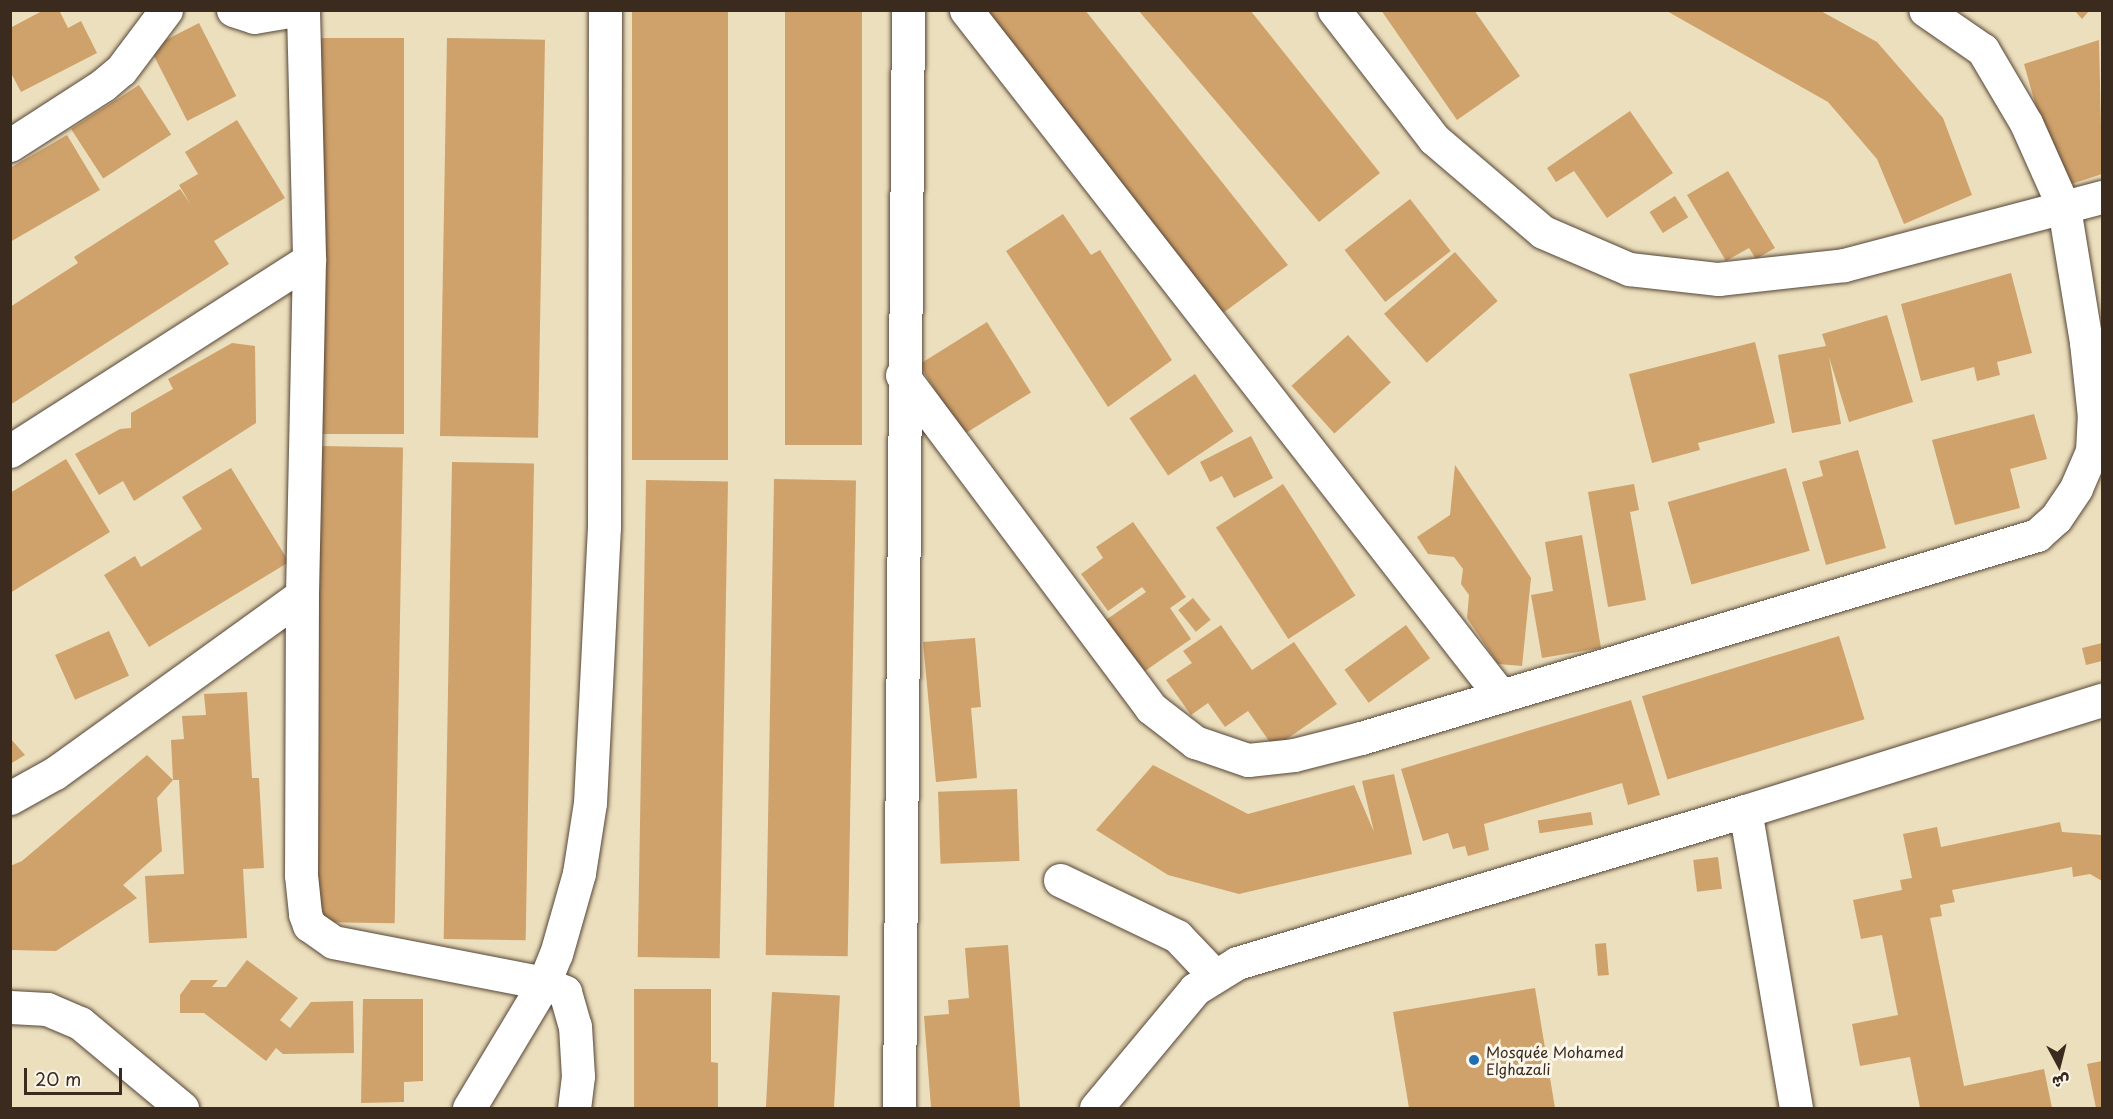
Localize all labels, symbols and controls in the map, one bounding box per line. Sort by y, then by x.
north arrow [2029,1035,2089,1095]
place label: Mosquée Mohamed Elghazali [1486,1042,1625,1077]
marker: Mosquée Mohamed Elghazali [1467,1053,1481,1067]
scale bar [27,1056,124,1094]
text: 20 m [35,1065,81,1092]
text: ش [2051,1070,2071,1096]

